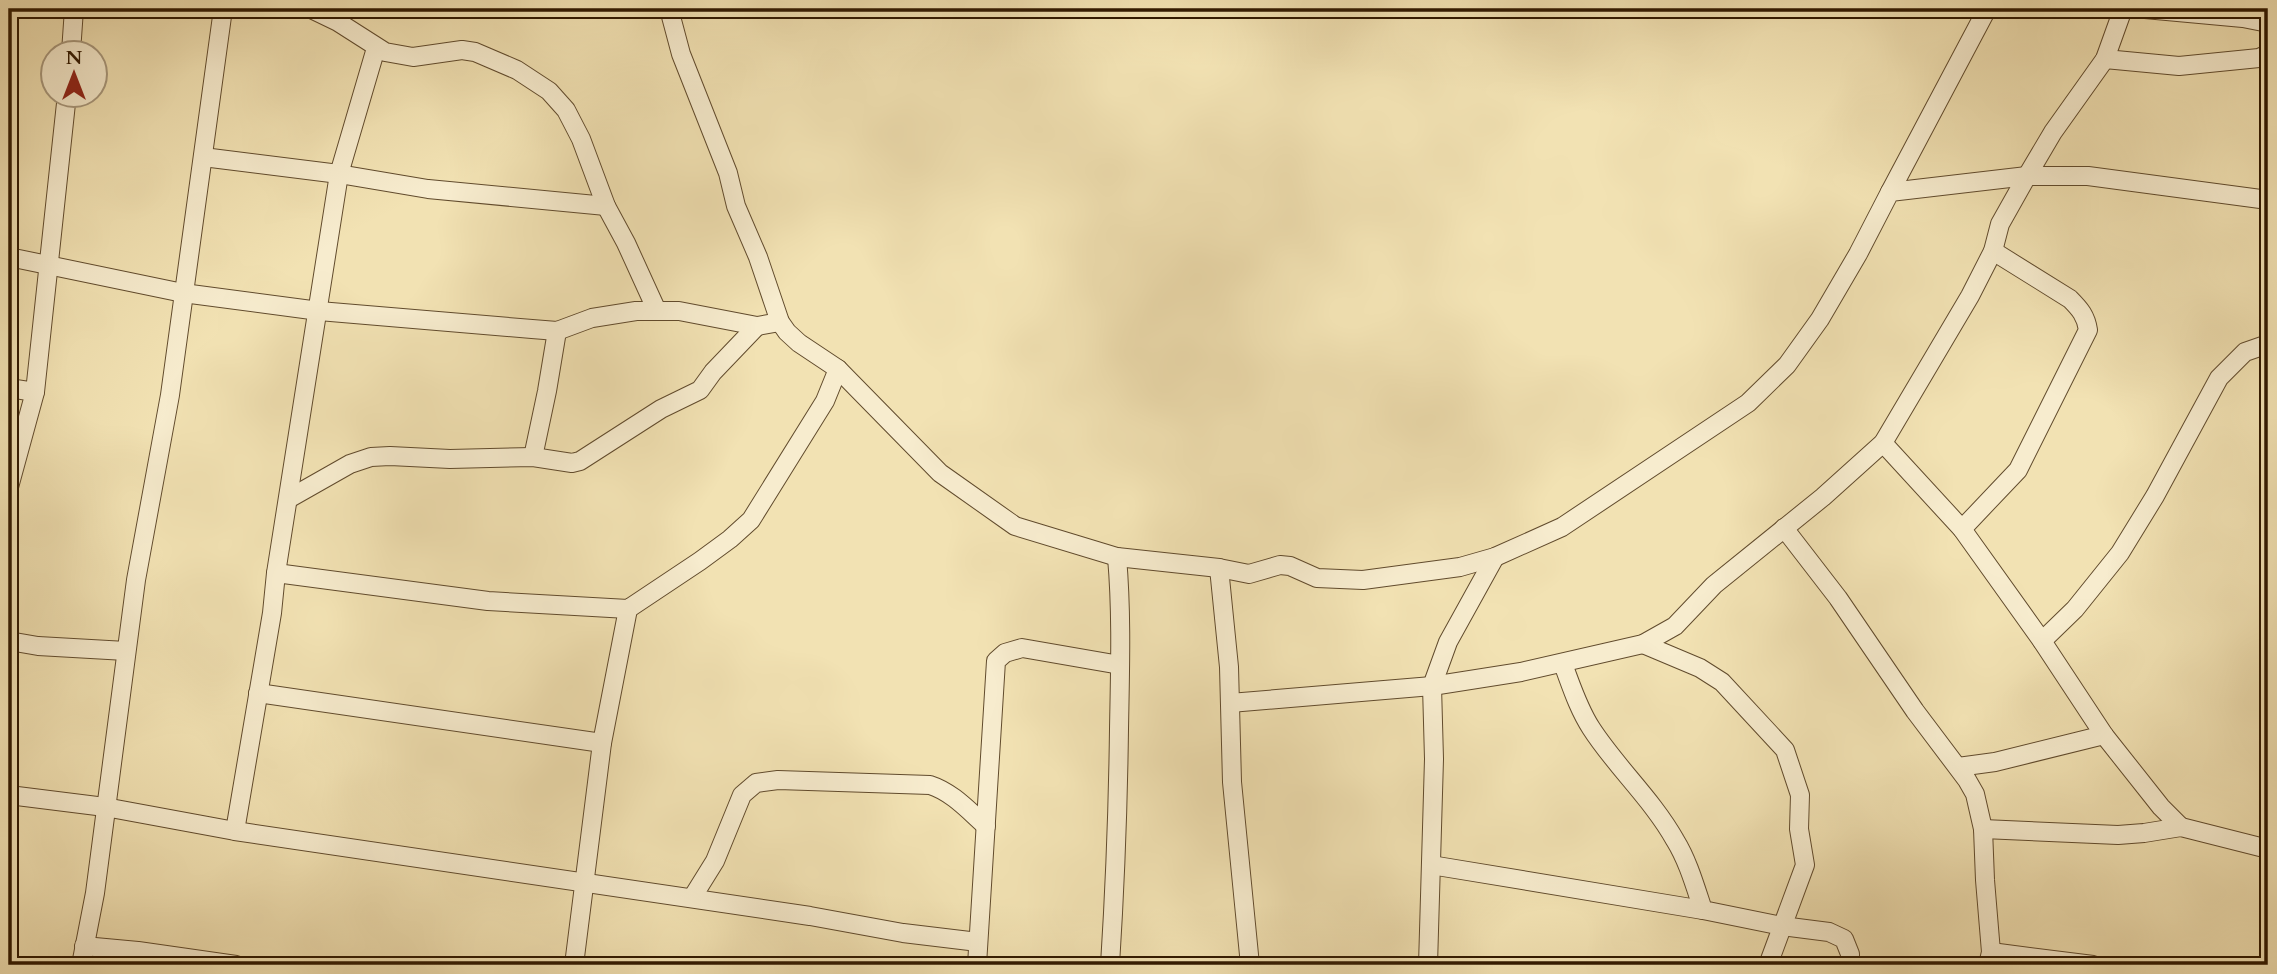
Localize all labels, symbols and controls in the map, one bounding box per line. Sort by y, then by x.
north arrow [38,38,108,108]
text: N [66,45,83,71]

